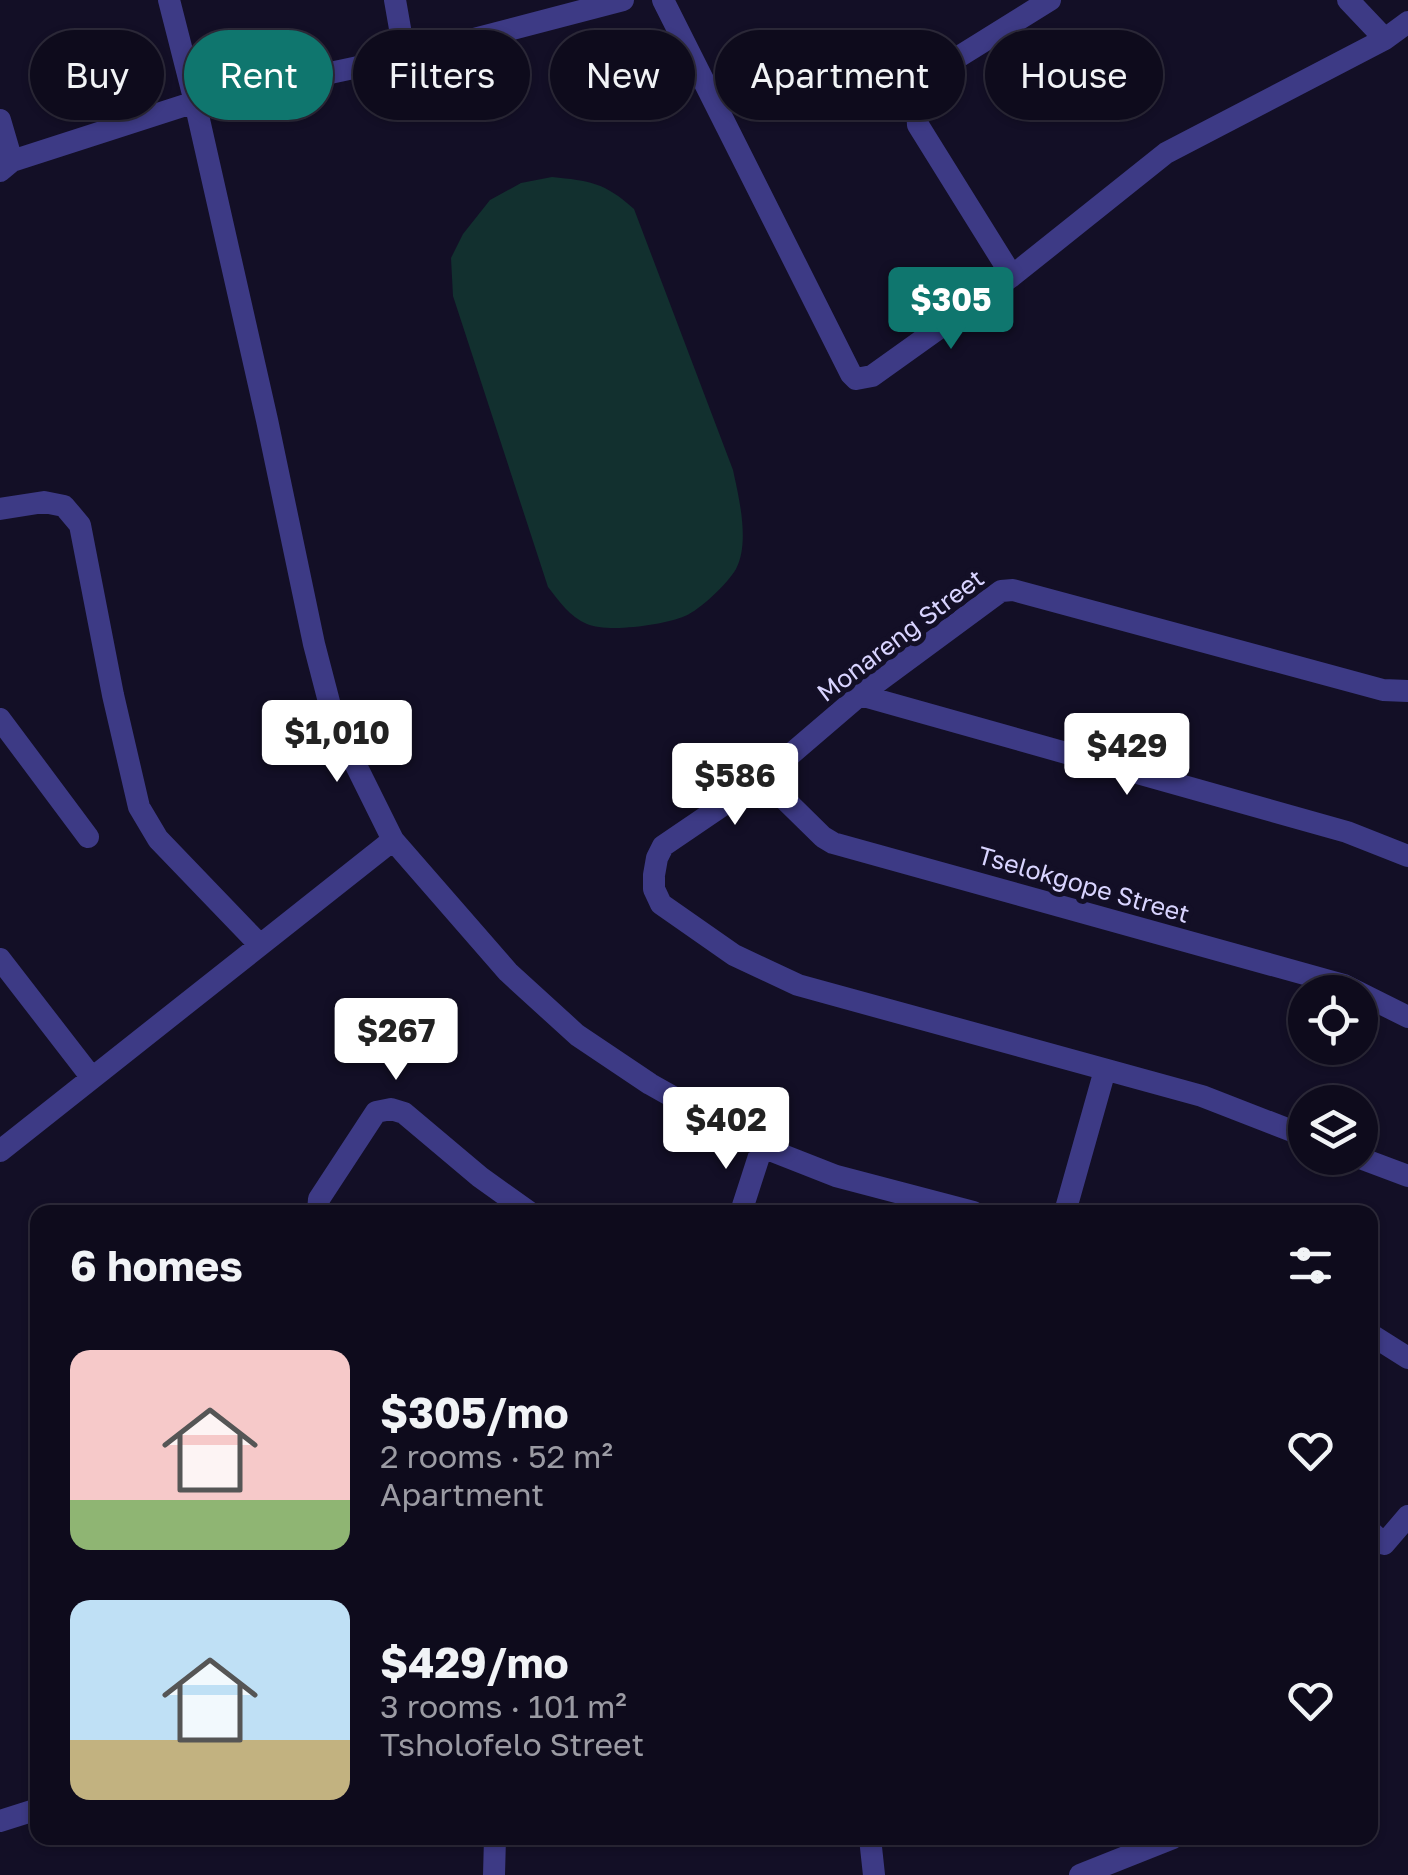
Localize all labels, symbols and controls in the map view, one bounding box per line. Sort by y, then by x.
chip: Buy [30,30,164,120]
chip: Rent [184,30,333,120]
chip: Filters [353,30,530,120]
chip: New [550,30,695,120]
chip: Apartment [715,30,965,120]
chip: House [985,30,1163,120]
pin: $305 [892,267,1010,352]
text: $305 [910,280,992,318]
street label: Monareng Street [810,562,990,708]
pin: $1,010 [256,700,418,785]
text: $1,010 [284,713,390,751]
pin: $429 [1068,713,1186,798]
text: $429 [1086,726,1168,764]
pin: $586 [676,743,794,828]
text: $586 [694,756,776,794]
street label: Tselokgope Street [975,839,1193,929]
map controls [1288,975,1378,1175]
button: locate [1288,975,1378,1065]
pin: $267 [337,998,455,1083]
text: $267 [357,1011,435,1049]
button: layers [1288,1085,1378,1175]
pin: $402 [667,1087,785,1172]
text: $402 [685,1100,767,1138]
icon: filters [1283,1238,1338,1293]
text: 6 homes [70,1240,243,1290]
text: $305/mo [380,1387,569,1437]
icon: home [150,1390,270,1510]
icon: heart [1283,1423,1338,1478]
text: 2 rooms · 52 m² [380,1437,613,1475]
text: Apartment [380,1475,544,1513]
text: $429/mo [380,1637,569,1687]
icon: home [150,1640,270,1760]
icon: heart [1283,1673,1338,1728]
text: 3 rooms · 101 m² [380,1687,627,1725]
text: Tsholofelo Street [380,1725,644,1763]

